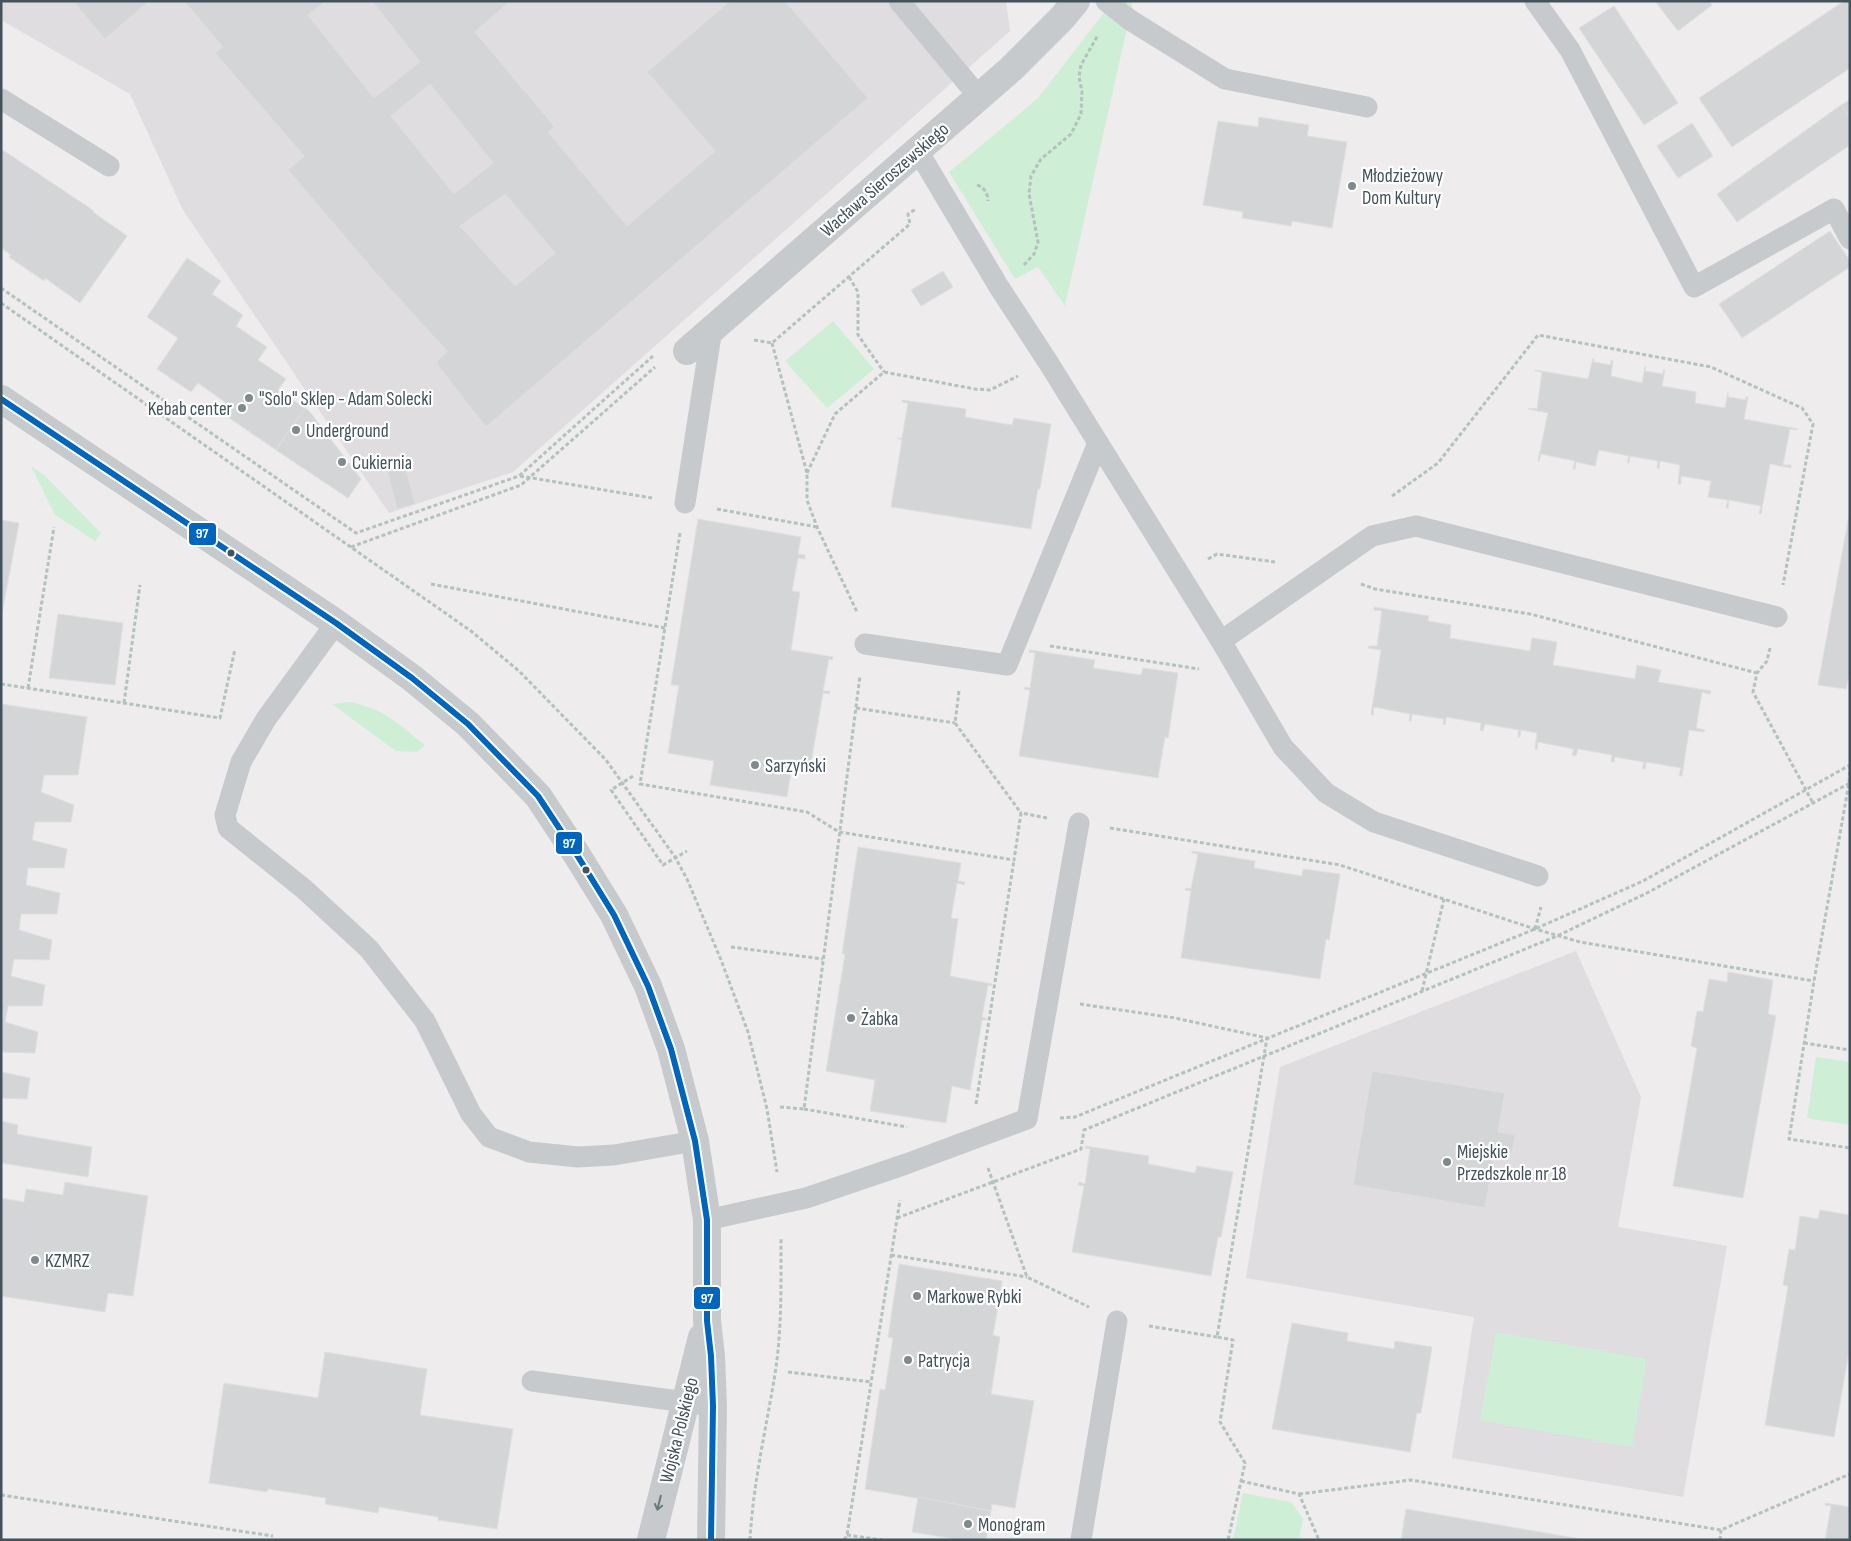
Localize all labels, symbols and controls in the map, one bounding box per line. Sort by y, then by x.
street label: Wacława Sieroszewskiego [816,118,954,242]
place label: Młodzieżowy Dom Kultury [1362,165,1444,210]
marker: Młodzieżowy Dom Kultury [1346,180,1358,192]
place label: "Solo" Sklep - Adam Solecki [259,388,432,411]
marker: "Solo" Sklep - Adam Solecki [243,392,255,404]
place label: Kebab center [148,398,233,421]
marker: Kebab center [236,402,248,414]
place label: Underground [306,420,389,443]
marker: Underground [290,424,302,436]
place label: Cukiernia [352,452,412,475]
marker: Cukiernia [336,456,348,468]
line badge: 97 [188,522,217,546]
text: 97 [196,525,209,542]
unlabelled marker [226,548,236,558]
place label: Sarzyński [765,755,826,778]
marker: Sarzyński [749,759,761,771]
line badge: 97 [555,831,583,855]
text: 97 [563,835,576,852]
unlabelled marker [581,865,591,875]
place label: Żabka [861,1008,898,1031]
marker: Żabka [845,1012,857,1024]
place label: Miejskie Przedszkole nr 18 [1457,1141,1567,1186]
marker: Miejskie Przedszkole nr 18 [1441,1156,1453,1168]
place label: KZMRZ [45,1250,90,1273]
marker: KZMRZ [29,1254,41,1266]
line badge: 97 [693,1286,721,1310]
place label: Markowe Rybki [927,1286,1022,1309]
text: 97 [701,1290,714,1307]
marker: Markowe Rybki [911,1290,923,1302]
place label: Patrycja [918,1350,970,1373]
marker: Patrycja [902,1354,914,1366]
street label: Wojska Polskiego [655,1375,704,1485]
one-way arrow [654,1495,663,1511]
place label: Monogram [978,1514,1045,1537]
marker: Monogram [962,1518,974,1530]

